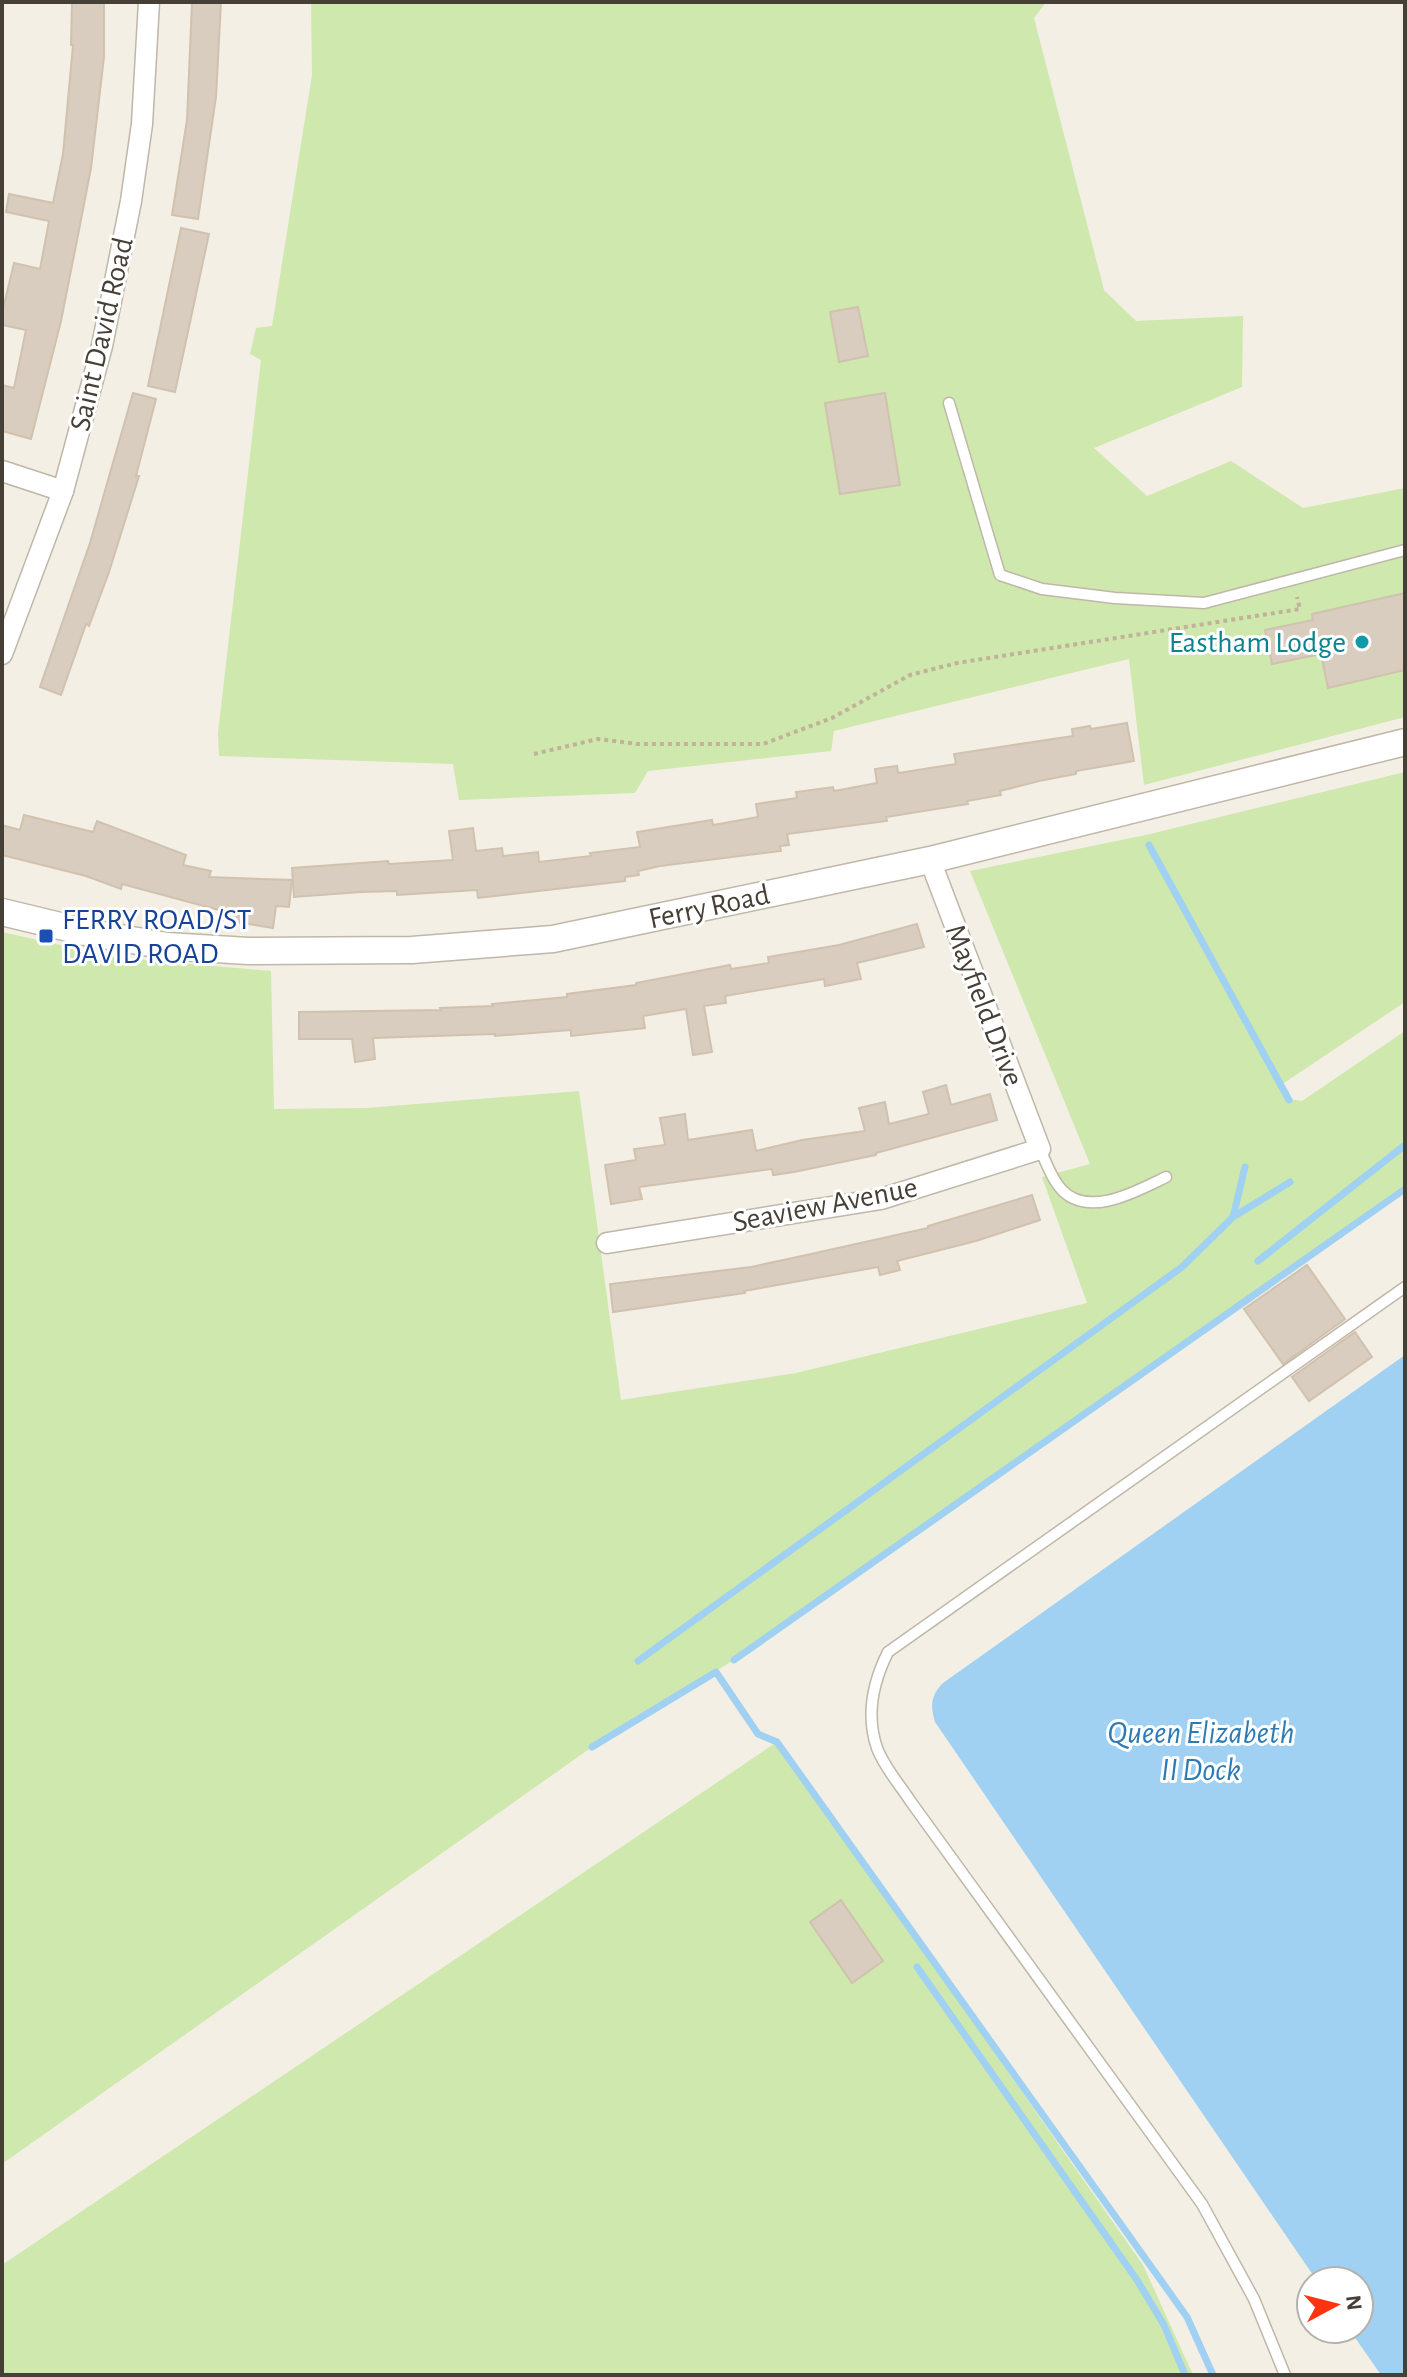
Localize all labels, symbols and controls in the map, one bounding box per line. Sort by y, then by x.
street label: Saint David Road [65,235,139,434]
place label: Eastham Lodge [1169,628,1346,658]
marker: Eastham Lodge [1353,633,1371,651]
street label: Ferry Road [646,880,772,934]
place label: FERRY ROAD/ST DAVID ROAD [62,905,252,969]
street label: Mayfield Drive [940,920,1029,1090]
marker: FERRY ROAD/ST DAVID ROAD [37,927,55,945]
street label: Seaview Avenue [730,1172,920,1238]
water label: Queen Elizabeth II Dock [1108,1717,1294,1786]
north arrow [1295,2265,1375,2345]
text: N [1342,2294,1366,2312]

